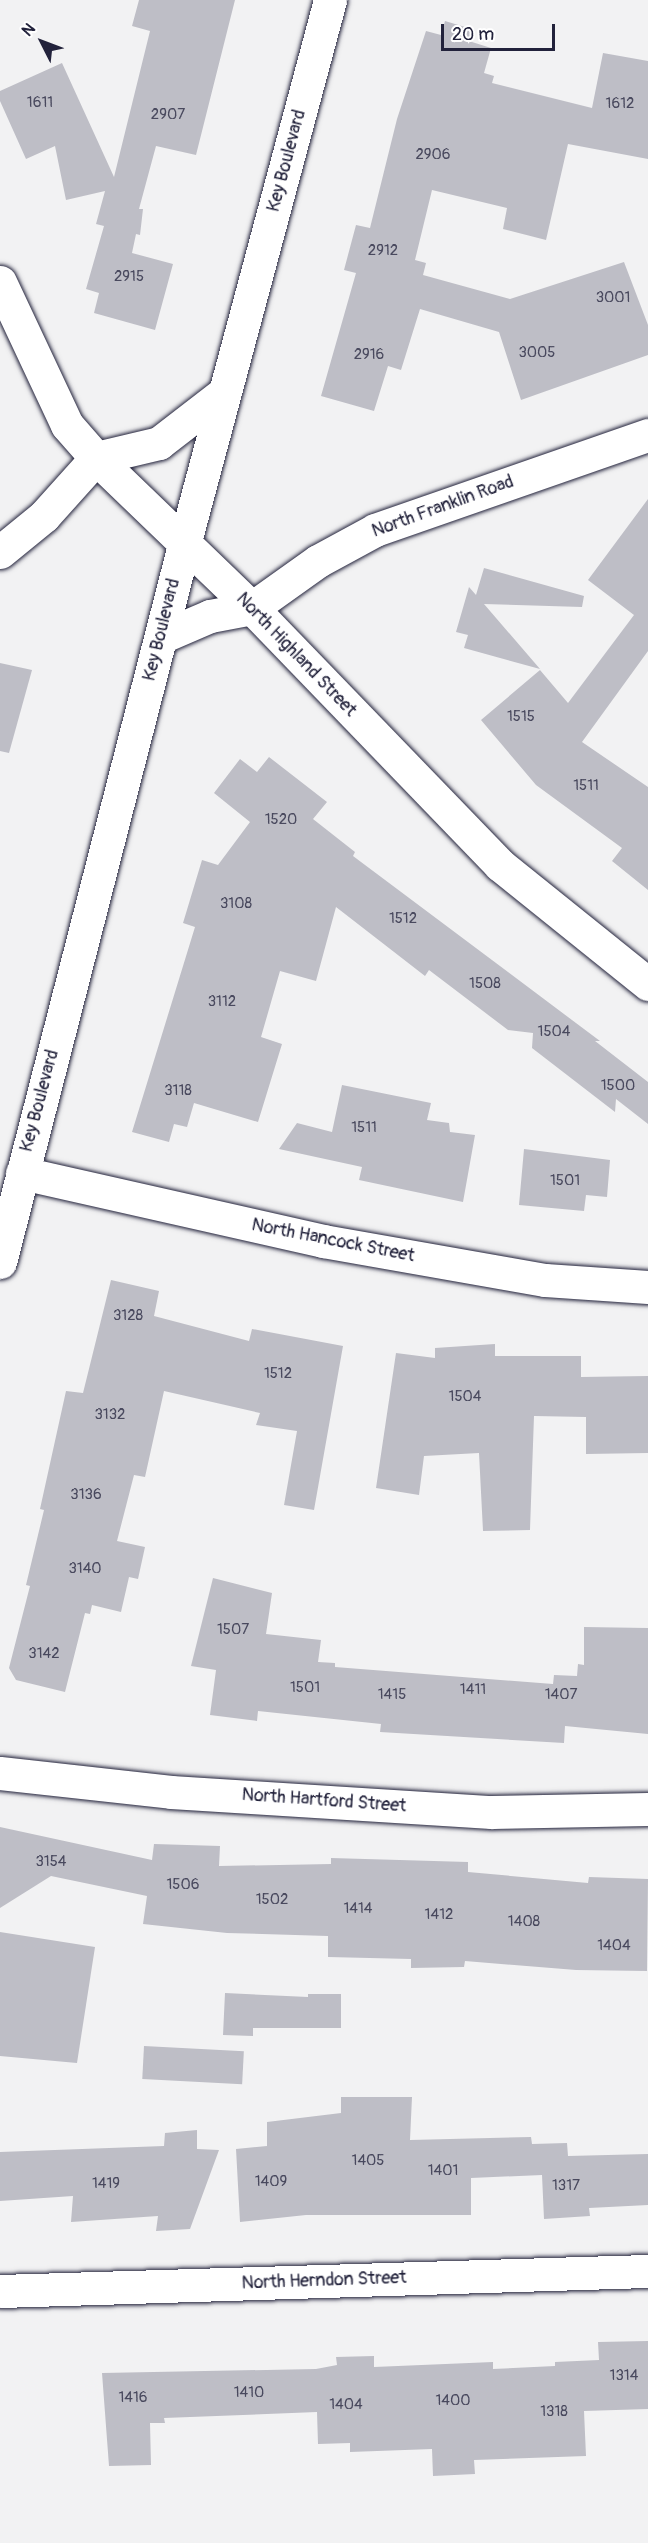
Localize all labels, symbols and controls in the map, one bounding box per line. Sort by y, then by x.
north arrow [12,12,72,72]
scale bar [444,12,558,50]
text: N [18,19,40,41]
text: 20 m [452,23,494,46]
house number: 1611 [27,94,53,112]
house number: 1612 [606,95,634,113]
house number: 2907 [151,106,185,124]
street label: Key Boulevard [263,108,311,214]
house number: 2906 [415,146,451,164]
house number: 2912 [368,242,398,260]
house number: 2915 [114,268,144,286]
house number: 3001 [596,289,630,307]
house number: 3005 [519,344,555,362]
house number: 2916 [354,346,384,364]
street label: North Franklin Road [369,471,517,543]
street label: Key Boulevard [139,577,185,683]
street label: North Highland Street [231,589,361,721]
house number: 1515 [507,708,535,726]
house number: 1511 [573,777,599,795]
house number: 1520 [265,811,297,829]
house number: 3108 [220,895,252,913]
house number: 1512 [389,910,417,928]
house number: 1508 [469,975,501,993]
house number: 3112 [208,993,236,1011]
house number: 1504 [538,1023,570,1041]
street label: Key Boulevard [16,1048,64,1154]
house number: 1500 [601,1077,635,1095]
house number: 3118 [164,1082,192,1100]
house number: 1511 [351,1119,377,1137]
house number: 1501 [550,1172,580,1190]
street label: North Hancock Street [250,1215,416,1267]
house number: 3128 [113,1307,143,1325]
house number: 1512 [264,1365,292,1383]
house number: 1504 [449,1388,481,1406]
house number: 3132 [95,1406,125,1424]
house number: 3136 [70,1486,102,1504]
house number: 3140 [68,1560,102,1578]
house number: 1507 [217,1621,249,1639]
house number: 3142 [28,1645,60,1663]
house number: 1501 [290,1679,320,1697]
house number: 1411 [460,1681,486,1699]
house number: 1415 [378,1686,406,1704]
house number: 1407 [545,1686,577,1704]
street label: North Hartford Street [241,1784,407,1818]
house number: 3154 [35,1853,67,1871]
house number: 1506 [167,1876,199,1894]
house number: 1502 [256,1891,288,1909]
house number: 1414 [343,1900,373,1918]
house number: 1412 [425,1906,453,1924]
house number: 1408 [508,1913,540,1931]
house number: 1404 [597,1937,631,1955]
house number: 1405 [352,2152,384,2170]
house number: 1401 [428,2162,458,2180]
house number: 1409 [255,2173,287,2191]
house number: 1419 [92,2175,120,2193]
house number: 1317 [552,2177,580,2195]
street label: North Herndon Street [241,2267,407,2295]
house number: 1314 [610,2367,638,2385]
house number: 1410 [234,2384,264,2402]
house number: 1416 [118,2389,148,2407]
house number: 1400 [435,2392,471,2410]
house number: 1404 [329,2396,363,2414]
house number: 1318 [540,2403,568,2421]

